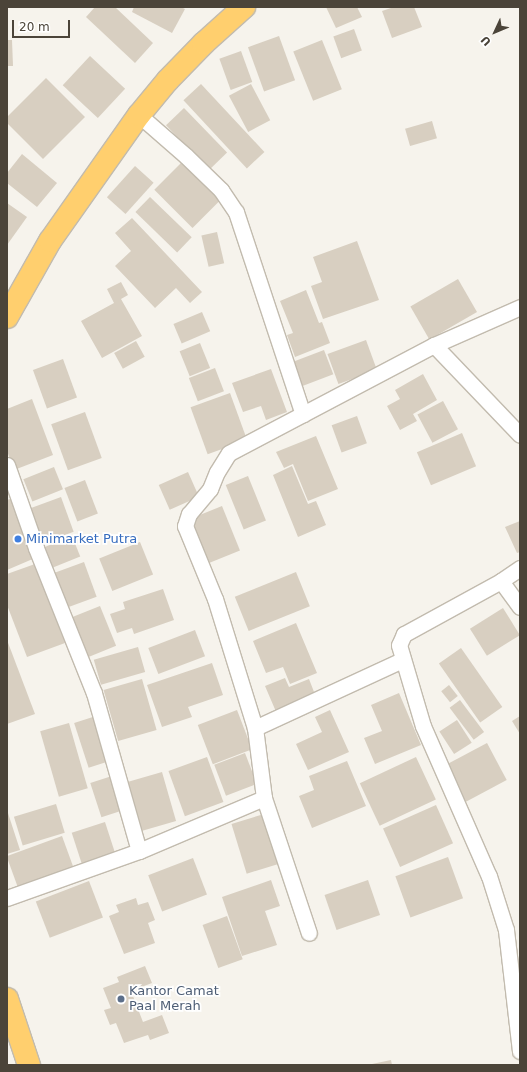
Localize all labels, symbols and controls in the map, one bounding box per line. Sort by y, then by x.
scale bar [14,12,72,38]
north arrow [475,12,515,52]
text: 20 m [19,20,50,34]
text: U [478,33,494,48]
place label: Minimarket Putra [26,531,137,547]
marker: Minimarket Putra [13,534,23,544]
place label: Kantor Camat Paal Merah [129,984,219,1015]
marker: Kantor Camat Paal Merah [116,994,126,1004]

